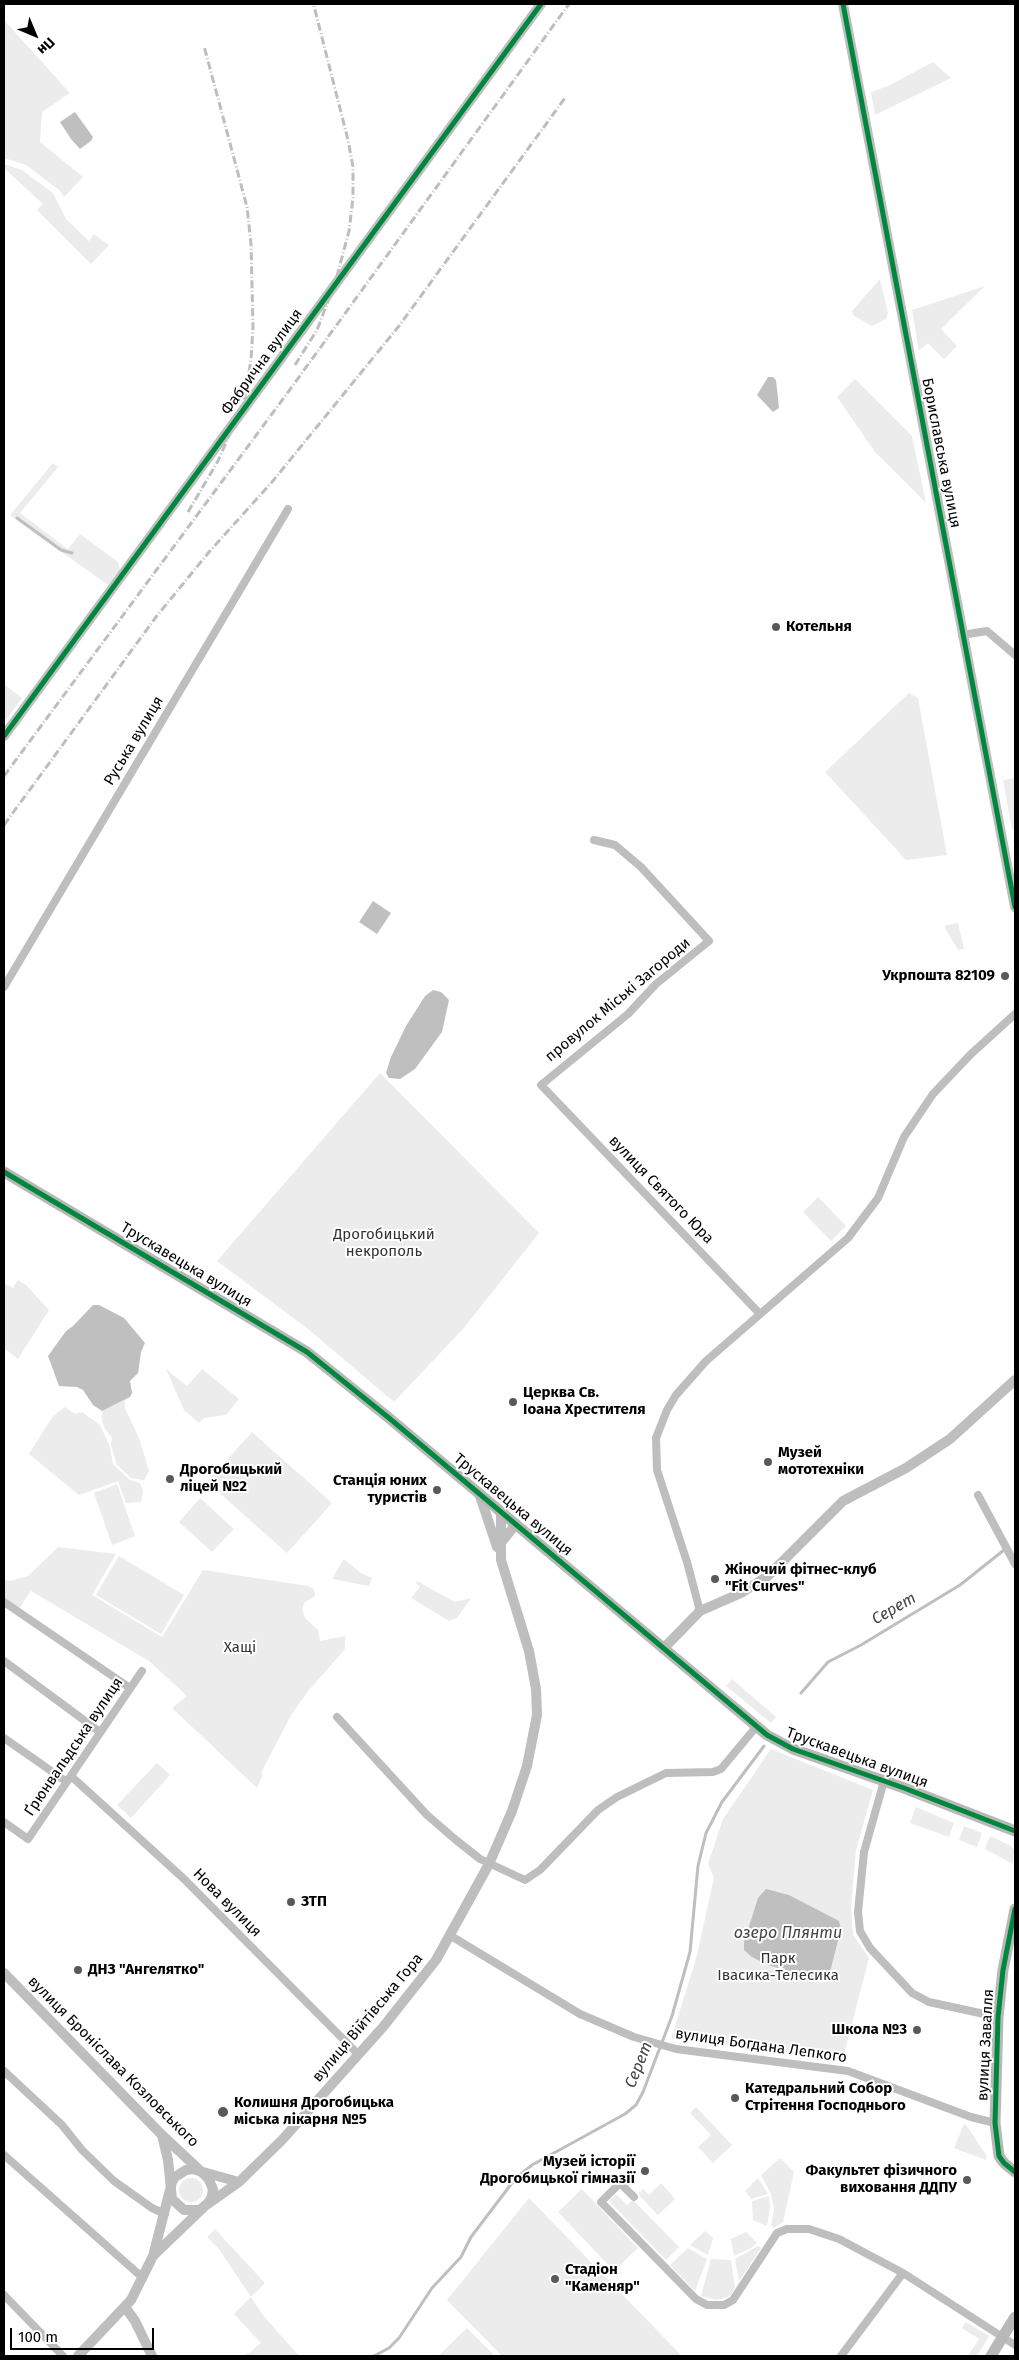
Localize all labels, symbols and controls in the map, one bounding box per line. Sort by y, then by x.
north arrow [10,10,60,60]
text: Пн [34,34,58,58]
street label: Фабрична вулиця [218,306,306,418]
street label: Бориславська вулиця [918,376,964,530]
place label: Котельня [786,618,852,636]
marker: Котельня [770,621,782,633]
street label: Руська вулиця [100,693,168,789]
street label: провулок Міські Загороди [542,934,694,1066]
place label: Укрпошта 82109 [882,967,995,985]
marker: Укрпошта 82109 [999,970,1011,982]
street label: вулиця Святого Юра [605,1132,717,1248]
street label: Трускавецька вулиця [117,1219,255,1311]
park label: Дрогобицький некрополь [333,1226,435,1261]
place label: Церква Св. Іоана Хрестителя [523,1384,646,1419]
marker: Церква Св. Іоана Хрестителя [507,1396,519,1408]
place label: Музей мототехніки [778,1444,864,1479]
street label: Трускавецька вулиця [450,1450,576,1560]
marker: Музей мототехніки [762,1456,774,1468]
place label: Дрогобицький ліцей №2 [180,1461,282,1496]
place label: Станція юних туристів [333,1472,427,1507]
marker: Дрогобицький ліцей №2 [164,1473,176,1485]
marker: Станція юних туристів [431,1484,443,1496]
place label: Жіночий фітнес-клуб "Fit Curves" [725,1561,877,1596]
marker: Жіночий фітнес-клуб "Fit Curves" [709,1573,721,1585]
water label: Серет [868,1589,920,1629]
park label: Хащі [224,1639,256,1657]
street label: Ґрюнвальдська вулиця [21,1674,127,1820]
street label: Трускавецька вулиця [784,1724,930,1792]
street label: Нова вулиця [189,1865,265,1941]
place label: ЗТП [301,1893,327,1911]
marker: ЗТП [285,1896,297,1908]
water label: озеро Плянти [734,1924,842,1944]
street label: вулиця Війтівська Гора [309,1950,427,2086]
park label: Парк Івасика-Телесика [717,1950,839,1985]
place label: ДНЗ "Ангелятко" [88,1961,204,1979]
marker: ДНЗ "Ангелятко" [72,1964,84,1976]
street label: вулиця Броніслава Козловського [24,1973,202,2151]
street label: вулиця Завалля [974,1989,998,2101]
place label: Школа №3 [832,2021,907,2039]
marker: Школа №3 [911,2024,923,2036]
street label: вулиця Богдана Лепкого [674,2025,848,2067]
water label: Серет [621,2039,657,2091]
place label: Катедральний Собор Стрітення Господнього [745,2080,906,2115]
marker: Катедральний Собор Стрітення Господнього [729,2092,741,2104]
place label: Колишня Дрогобицька міська лікарня №5 [234,2094,394,2129]
marker: Колишня Дрогобицька міська лікарня №5 [216,2105,230,2119]
place label: Музей історії Дрогобицької гімназії [480,2153,635,2188]
place label: Факультет фізичного виховання ДДПУ [806,2162,957,2197]
marker: Музей історії Дрогобицької гімназії [639,2165,651,2177]
marker: Факультет фізичного виховання ДДПУ [961,2174,973,2186]
place label: Стадіон "Каменяр" [565,2261,640,2296]
marker: Стадіон "Каменяр" [549,2273,561,2285]
scale bar [12,2318,156,2350]
text: 100 m [18,2328,58,2346]

